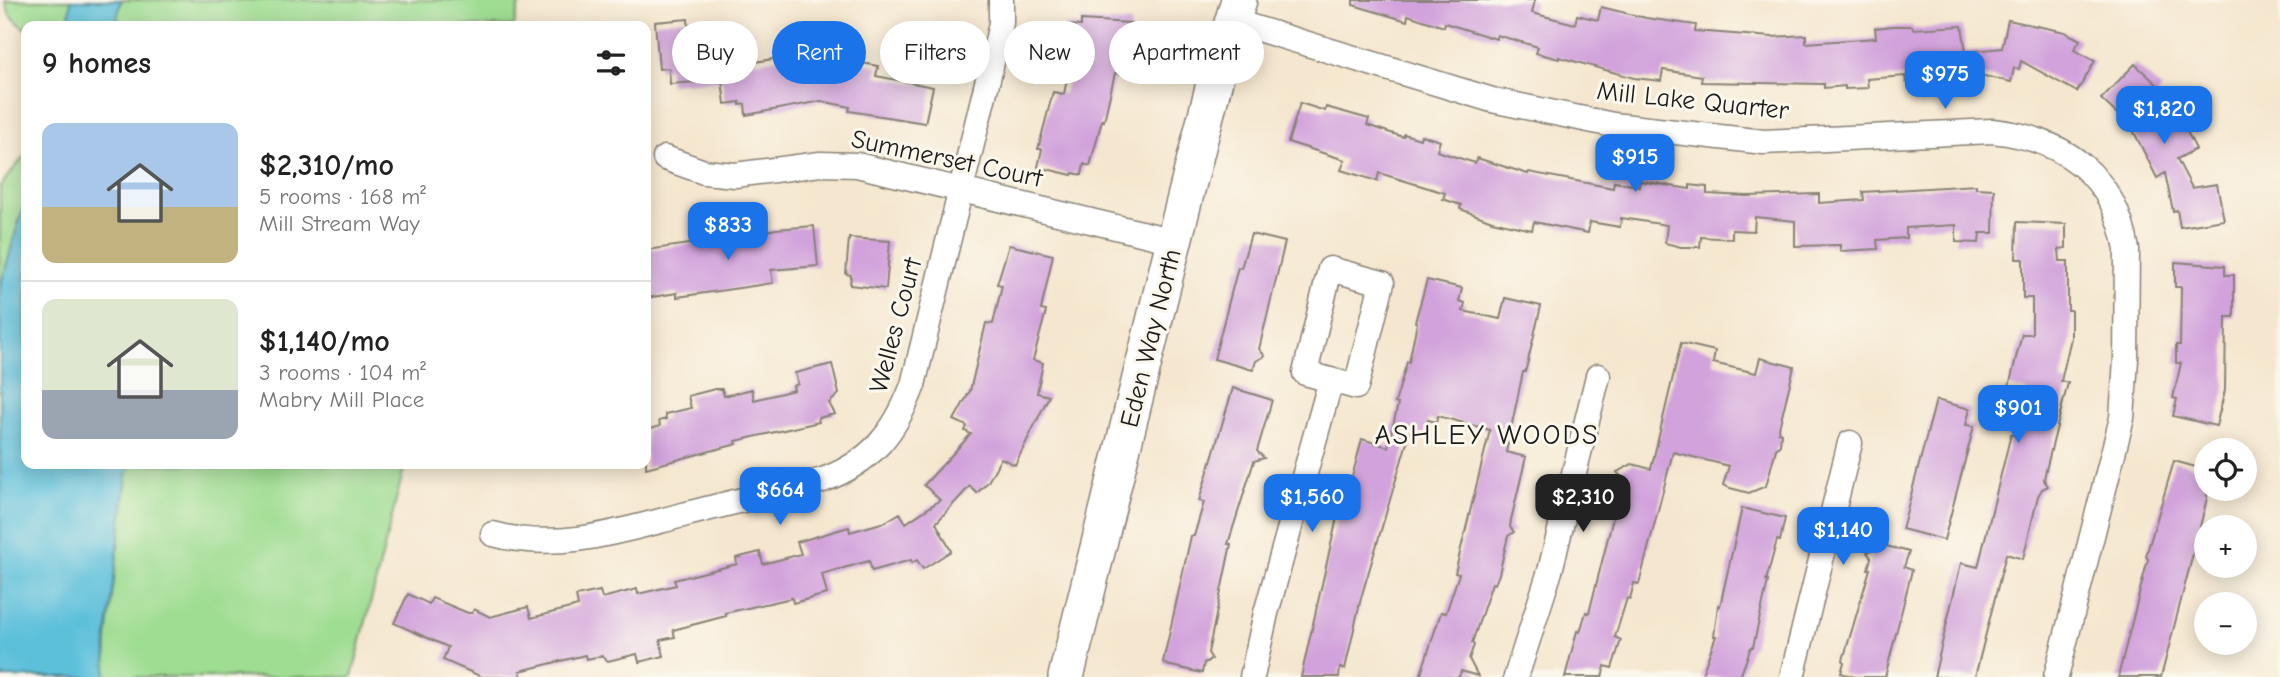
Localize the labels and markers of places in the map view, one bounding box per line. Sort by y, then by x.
pin: $975 [1904,52,1986,111]
pin: $1,820 [2107,86,2221,146]
pin: $915 [1594,134,1676,194]
pin: $833 [687,202,769,262]
pin: $901 [1977,386,2059,445]
pin: $664 [739,468,821,527]
pin: $1,560 [1255,475,1369,534]
pin: $2,310 [1526,475,1640,534]
pin: $1,140 [1786,508,1900,567]

